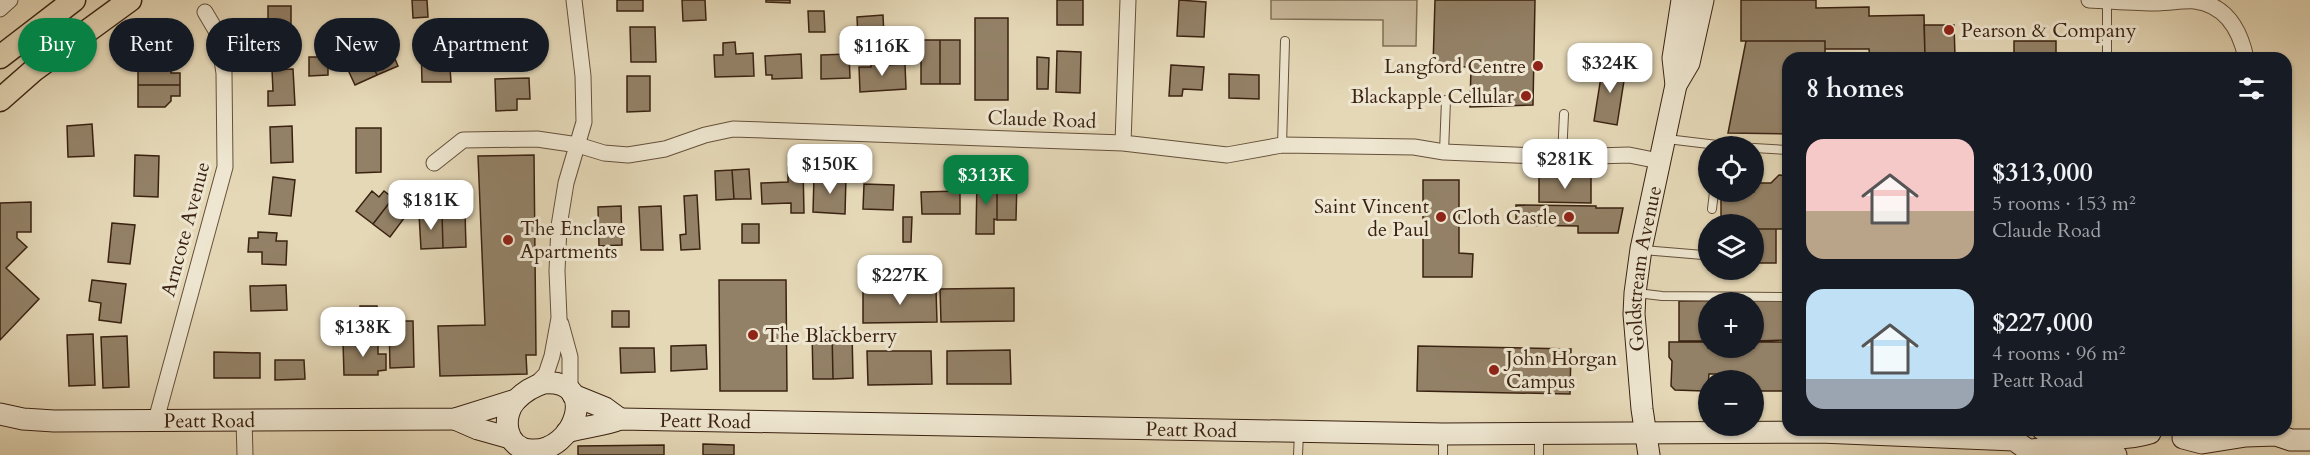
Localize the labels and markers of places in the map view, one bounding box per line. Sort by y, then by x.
place label: Pearson & Company [1961,17,2137,44]
marker: Pearson & Company [1942,23,1956,37]
pin: $116K [840,26,924,77]
pin: $324K [1568,43,1652,94]
place label: Langford Centre [1384,53,1526,80]
marker: Langford Centre [1531,59,1545,73]
place label: Blackapple Cellular [1351,83,1515,110]
marker: Blackapple Cellular [1519,89,1533,103]
pin: $281K [1523,139,1607,190]
pin: $150K [788,144,872,195]
pin: $313K [944,155,1028,206]
pin: $181K [389,180,473,231]
place label: Saint Vincent de Paul [1314,193,1430,243]
place label: Cloth Castle [1452,204,1557,231]
marker: Saint Vincent de Paul [1434,210,1448,224]
marker: Cloth Castle [1562,210,1576,224]
place label: The Enclave Apartments [520,215,626,265]
marker: The Enclave Apartments [501,233,515,247]
pin: $227K [858,255,942,306]
pin: $138K [321,307,405,358]
place label: The Blackberry [765,322,898,349]
marker: The Blackberry [746,328,760,342]
place label: John Horgan Campus [1503,345,1618,395]
marker: John Horgan Campus [1487,363,1501,377]

